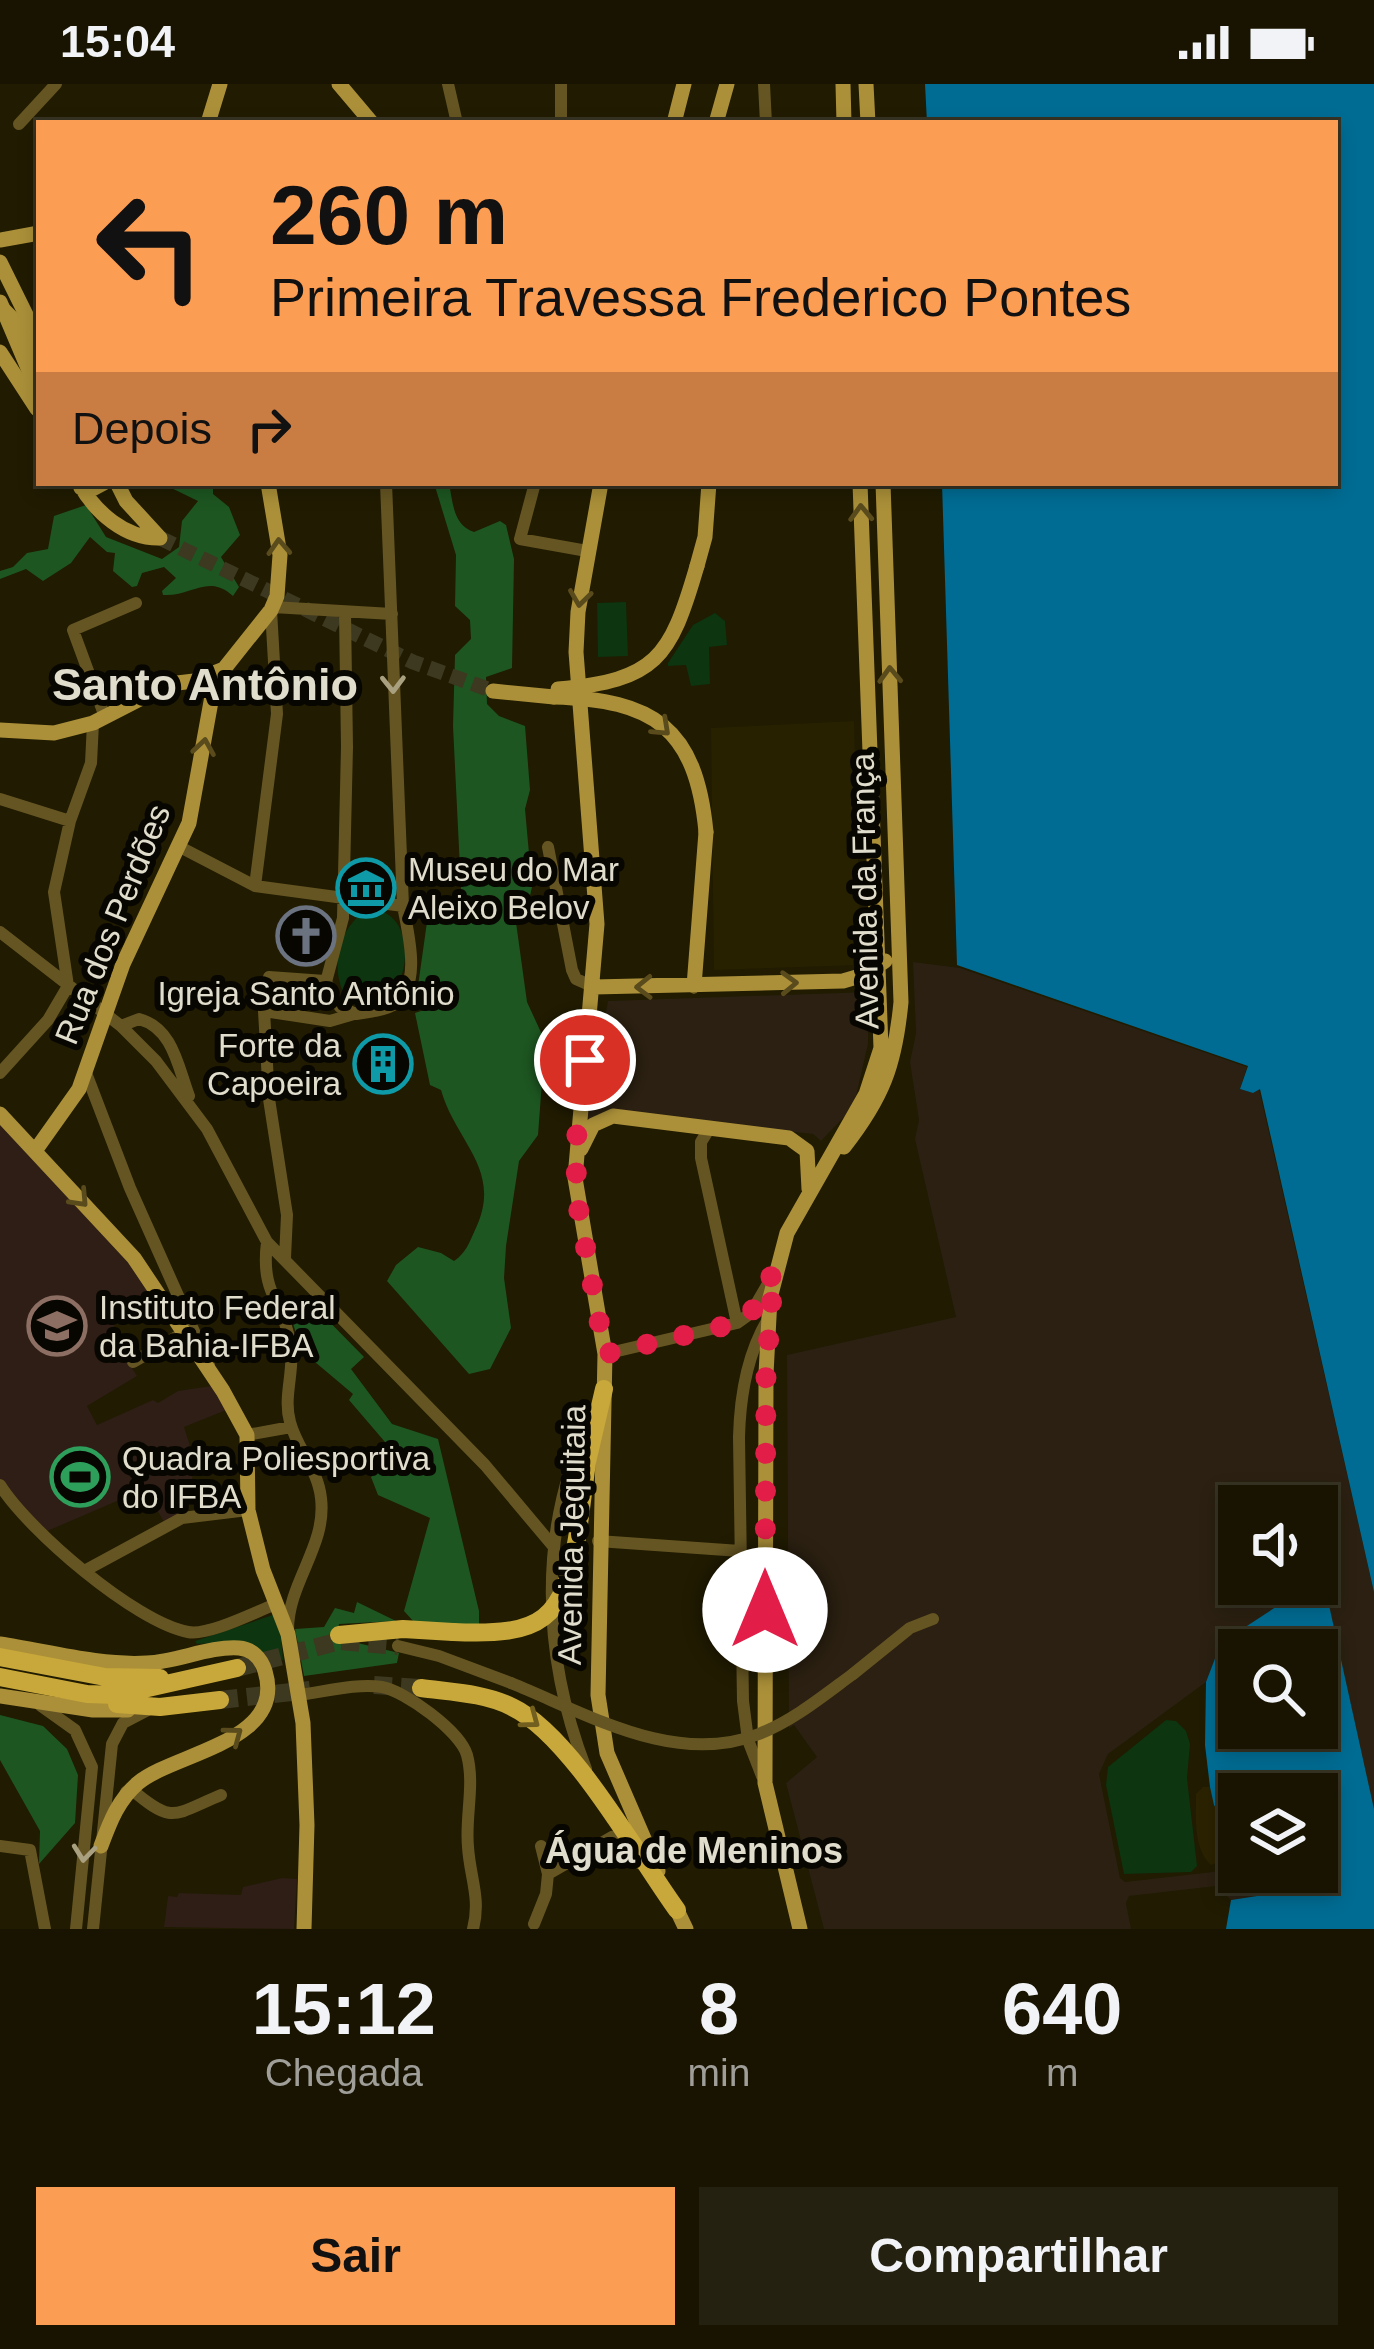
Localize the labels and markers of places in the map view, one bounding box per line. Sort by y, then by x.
place label: Museu do Mar Aleixo Belov [408,851,619,926]
museum icon: Museu do Mar Aleixo Belov [335,857,397,919]
church icon: Igreja Santo Antônio [275,905,337,967]
place label: Igreja Santo Antônio [157,975,455,1012]
pin [534,1009,636,1111]
place label: Forte da Capoeira [207,1027,342,1102]
building icon: Forte da Capoeira [352,1033,414,1095]
place label: Instituto Federal da Bahia-IFBA [99,1289,336,1364]
school or university icon: Instituto Federal da Bahia-IFBA [26,1295,88,1357]
place label: Quadra Poliesportiva do IFBA [122,1440,431,1515]
sports icon: Quadra Poliesportiva do IFBA [49,1446,111,1508]

